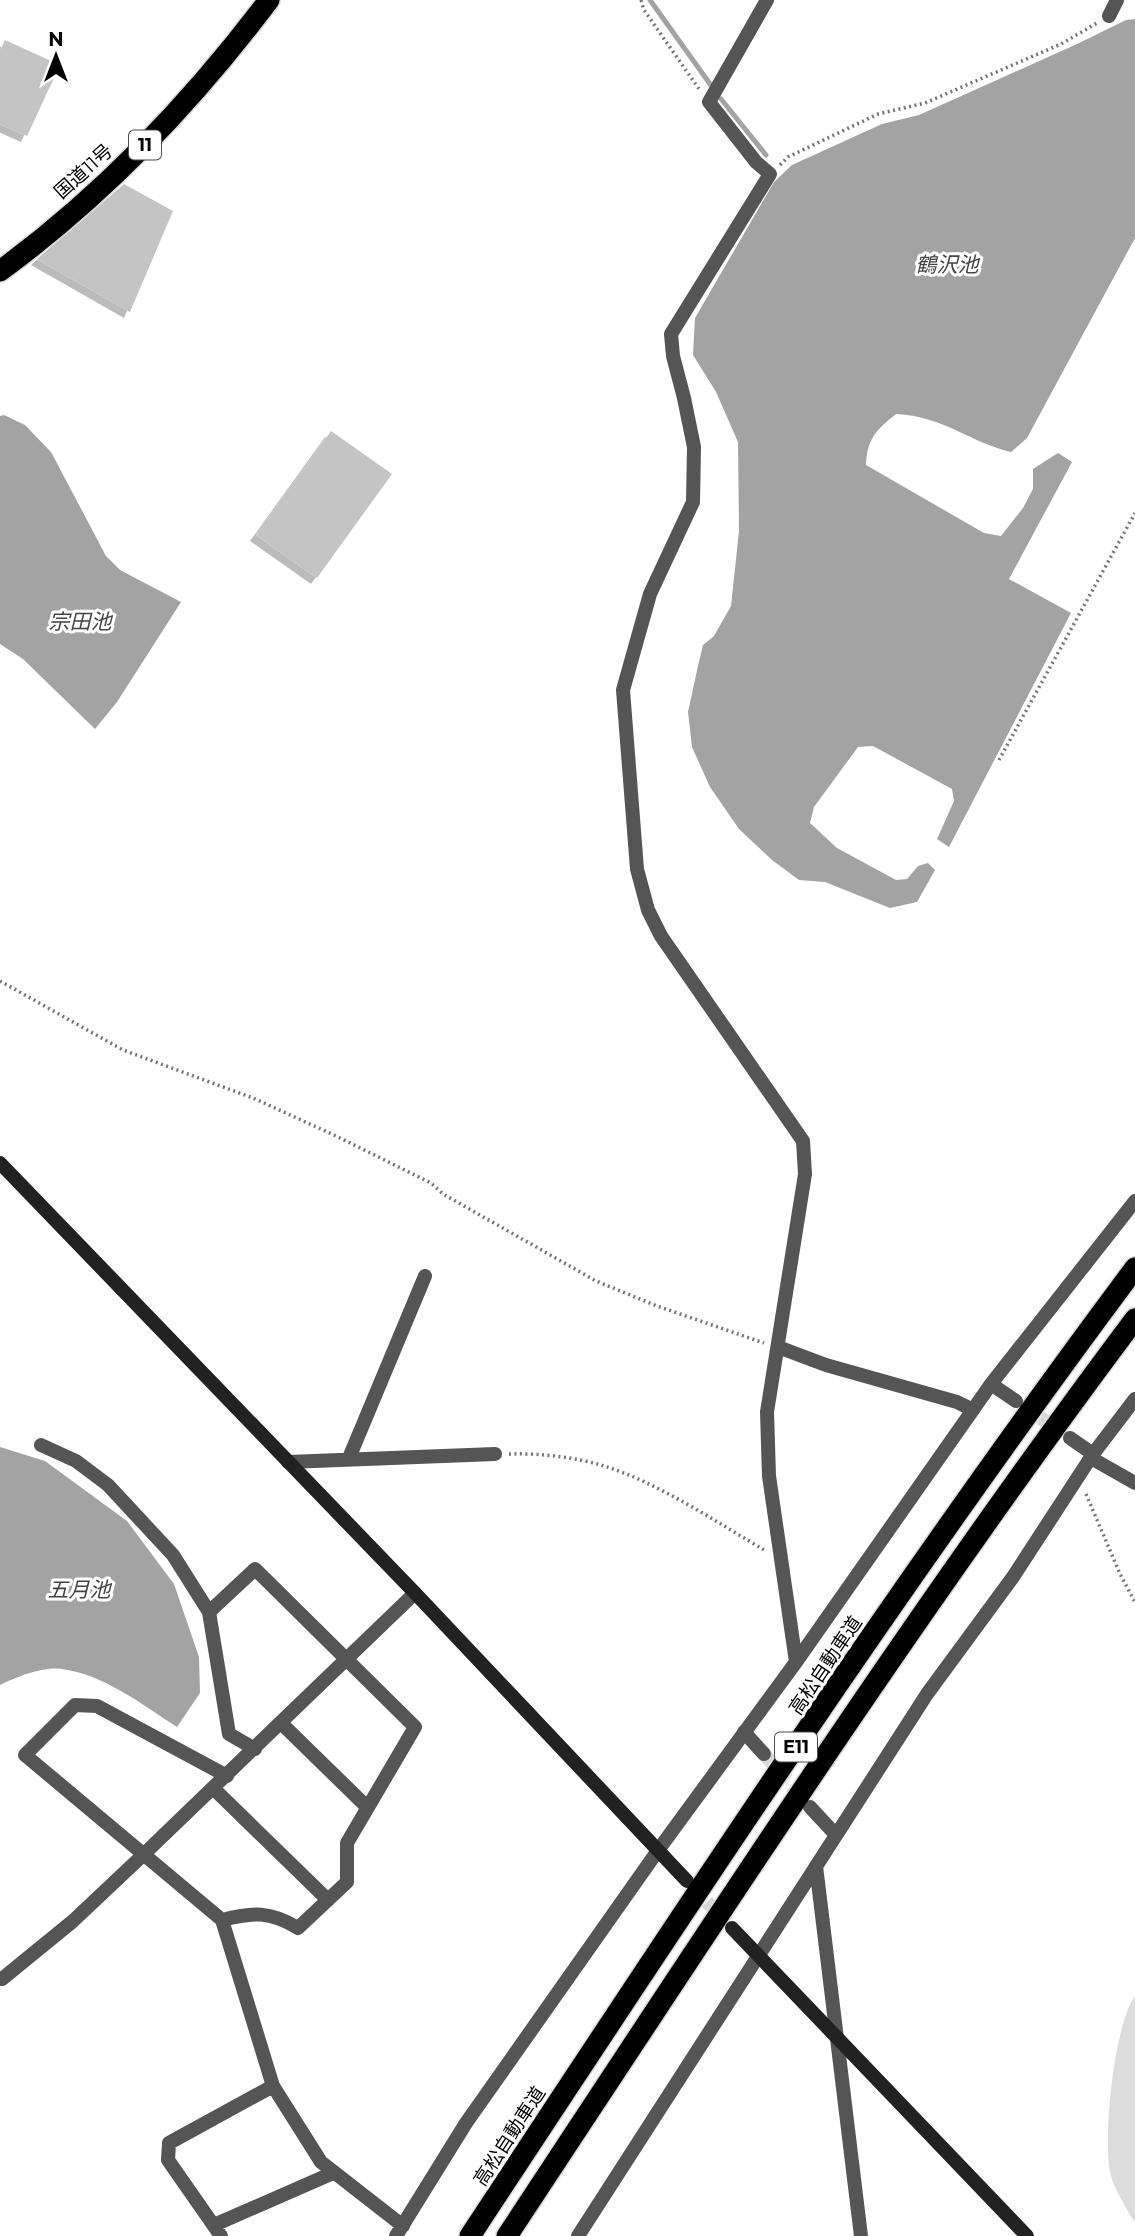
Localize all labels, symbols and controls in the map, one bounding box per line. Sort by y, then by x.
north arrow [21,21,91,91]
text: N [48,28,64,51]
road number: 11 [129,130,161,160]
street label: 国道11号 [49,139,117,204]
water label: 鶴沢池 [916,252,980,277]
water label: 宗田池 [49,609,113,634]
water label: 五月池 [48,1577,112,1602]
street label: 高松自動車道 [784,1612,867,1719]
road number: E11 [775,1732,817,1762]
street label: 高松自動車道 [469,2082,550,2190]

